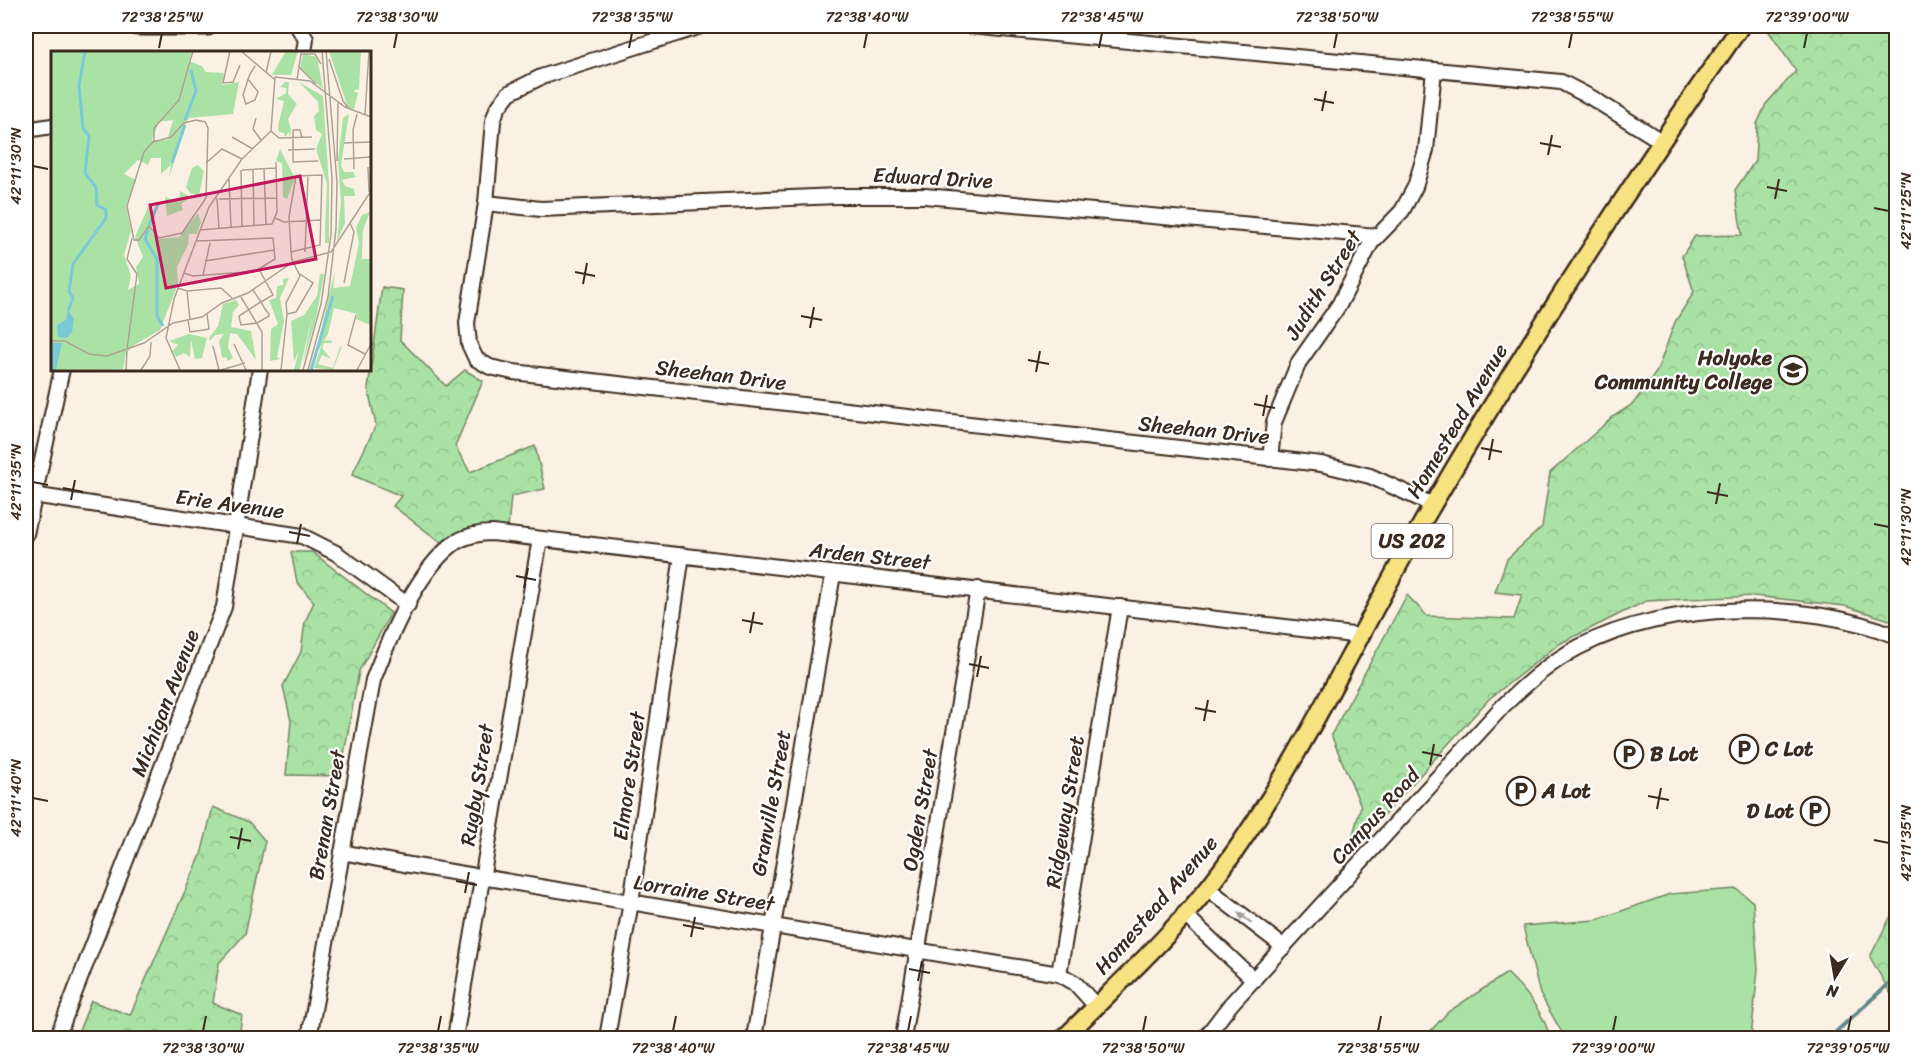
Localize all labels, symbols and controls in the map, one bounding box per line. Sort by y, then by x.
text: 72°38'25"W [121,4,203,30]
text: 72°38'30"W [356,4,438,30]
text: 72°38'35"W [591,4,673,30]
text: 72°38'40"W [825,4,909,30]
text: 72°38'45"W [1061,4,1144,30]
text: 72°38'50"W [1296,4,1379,30]
text: 72°38'55"W [1531,4,1614,30]
text: 72°39'00"W [1765,4,1849,30]
inset map [51,51,370,370]
text: 42°11'30"N [3,127,29,205]
street label: Edward Drive [872,156,994,200]
text: 42°11'25"N [1893,172,1919,250]
street label: Judith Street [1273,221,1373,349]
street label: Homestead Avenue [1396,336,1519,506]
place label: Holyoke Community College [1594,339,1773,401]
street label: Sheehan Drive [653,348,789,402]
school or university icon: Holyoke Community College [1777,354,1809,386]
street label: Sheehan Drive [1137,404,1272,456]
text: 42°11'35"N [3,443,29,520]
street label: Erie Avenue [173,478,287,530]
text: 42°11'30"N [1893,488,1919,566]
road number: US 202 [1372,524,1452,558]
street label: Arden Street [807,531,934,581]
street label: Michigan Avenue [119,624,211,782]
street label: Elmore Street [601,708,657,843]
street label: Rugby Street [449,720,506,849]
street label: Granville Street [739,727,803,879]
place label: C Lot [1764,730,1814,768]
street label: Ridgeway Street [1034,733,1096,891]
parking icon: C Lot [1728,733,1760,765]
place label: B Lot [1650,735,1699,773]
parking icon: B Lot [1613,738,1645,770]
street label: Ogden Street [891,744,950,874]
street label: Brenan Street [297,745,357,883]
street label: Campus Road [1320,757,1431,874]
text: 42°11'40"N [3,758,29,837]
place label: A Lot [1541,772,1592,810]
parking icon: A Lot [1505,775,1537,807]
place label: D Lot [1746,792,1795,830]
parking icon: D Lot [1799,795,1831,827]
text: 42°11'35"N [1893,804,1919,881]
street label: Homestead Avenue [1084,826,1228,984]
street label: Lorraine Street [631,863,779,923]
one-way arrow [1238,912,1253,924]
north arrow [1805,947,1865,1007]
text: N [1823,976,1841,1007]
text: 72°38'30"W [162,1035,244,1061]
text: 72°38'35"W [397,1035,479,1061]
text: 72°38'40"W [631,1035,715,1061]
text: 72°38'45"W [867,1035,950,1061]
text: 72°38'50"W [1102,1035,1185,1061]
text: 72°38'55"W [1337,1035,1420,1061]
text: 72°39'00"W [1571,1035,1655,1061]
text: 72°39'05"W [1806,1035,1890,1061]

